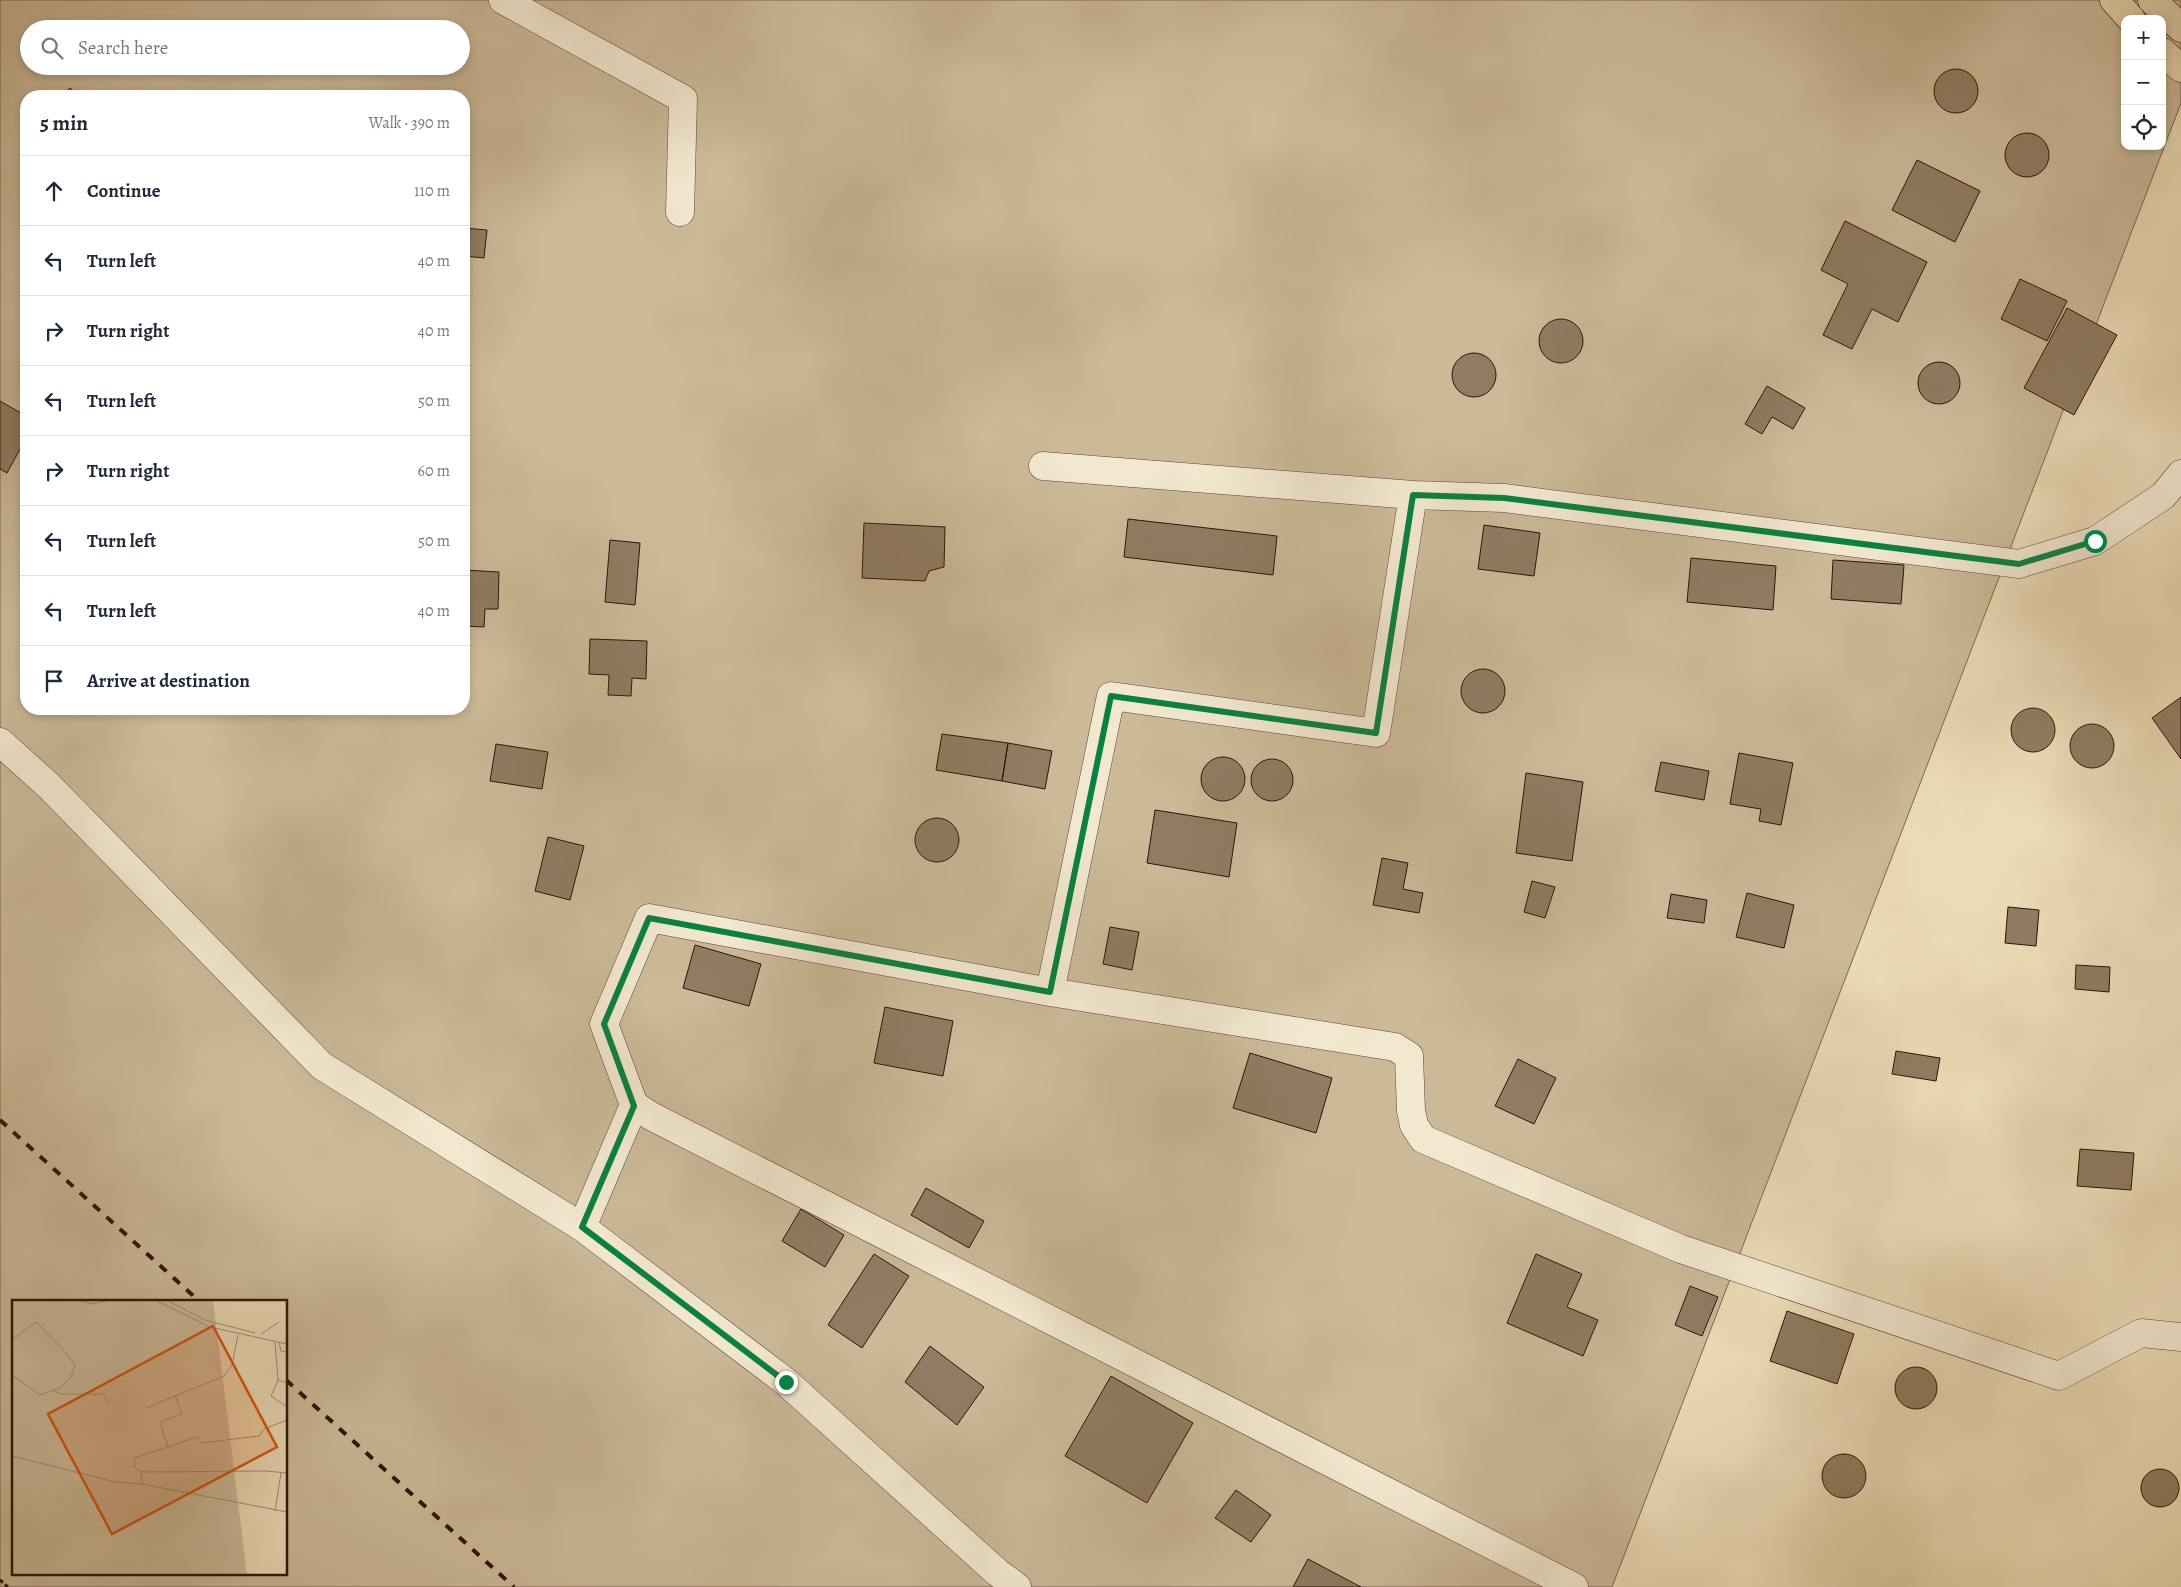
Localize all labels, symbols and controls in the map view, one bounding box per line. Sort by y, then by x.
map controls [2121,15,2166,150]
button: + [2121,15,2166,60]
search box [20,20,470,75]
icon: search [38,34,66,62]
text: Search here [78,35,168,61]
button: − [2121,60,2166,105]
button: locate [2121,105,2166,150]
text: 5 min [40,109,88,137]
text: Walk · 390 m [369,112,450,134]
icon: ahead [40,177,68,205]
text: Continue [87,178,161,204]
text: 110 m [414,180,450,202]
icon: left [40,247,68,275]
text: Turn left [87,248,156,274]
text: 40 m [418,250,450,272]
icon: right [40,317,68,345]
text: Turn right [87,318,169,344]
text: 40 m [418,320,450,342]
icon: left [40,387,68,415]
text: Turn left [87,388,156,414]
text: 50 m [418,390,450,412]
icon: right [40,457,68,485]
text: Turn right [87,458,169,484]
text: 60 m [418,460,450,482]
icon: left [40,527,68,555]
text: Turn left [87,528,156,554]
text: 50 m [418,530,450,552]
route start [2084,530,2107,553]
icon: left [40,597,68,625]
text: Turn left [87,598,156,624]
text: 40 m [418,600,450,622]
icon: arrive [40,667,68,695]
text: Arrive at destination [87,668,250,694]
inset map [12,1300,288,1574]
route end [775,1371,798,1394]

